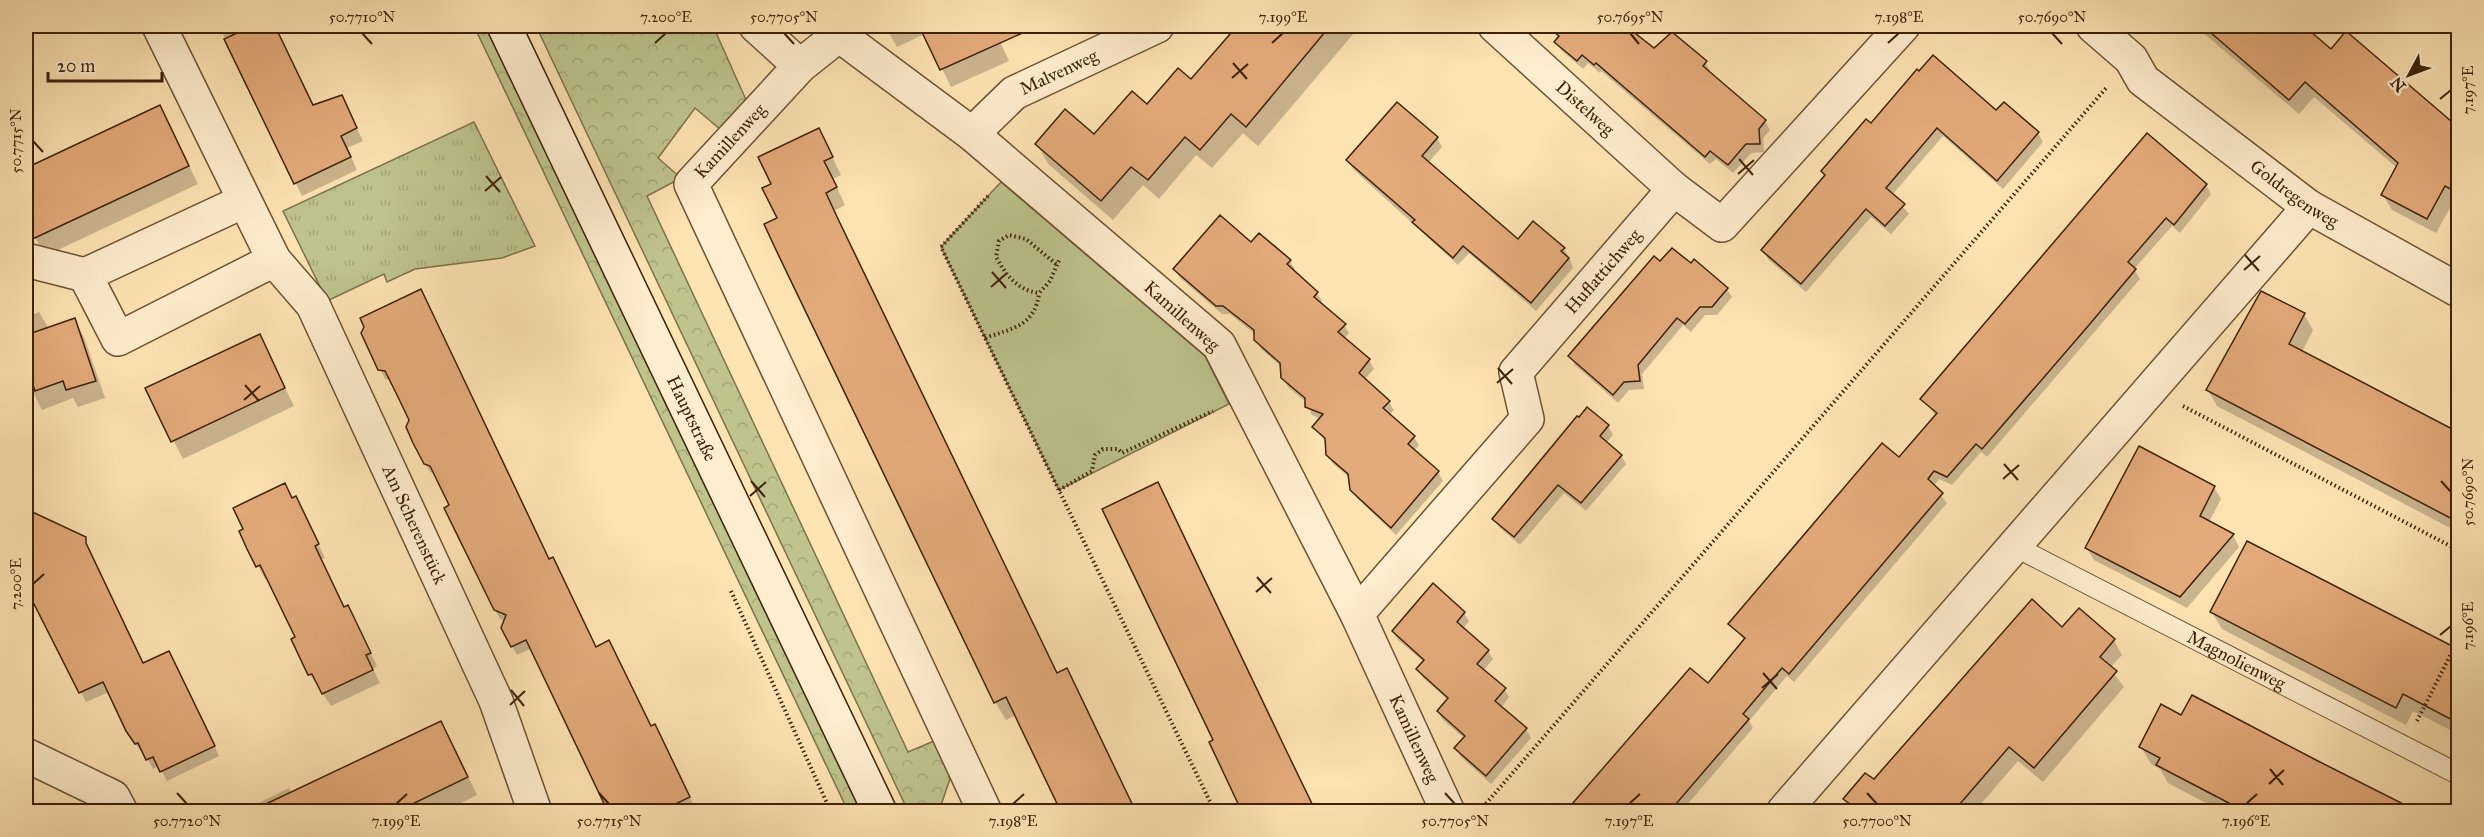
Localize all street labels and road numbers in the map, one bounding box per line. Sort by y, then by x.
street label: Malvenweg [1016,44,1102,100]
street label: Distelweg [1551,76,1620,142]
street label: Kamillenweg [690,98,771,184]
street label: Goldregenweg [2246,155,2343,233]
street label: Huflattichweg [1560,224,1647,318]
street label: Kamillenweg [1139,276,1225,357]
street label: Hauptstraße [662,372,722,465]
street label: Am Scherenstück [377,460,452,588]
street label: Magnolienweg [2183,626,2290,696]
street label: Kamillenweg [1385,691,1444,787]

